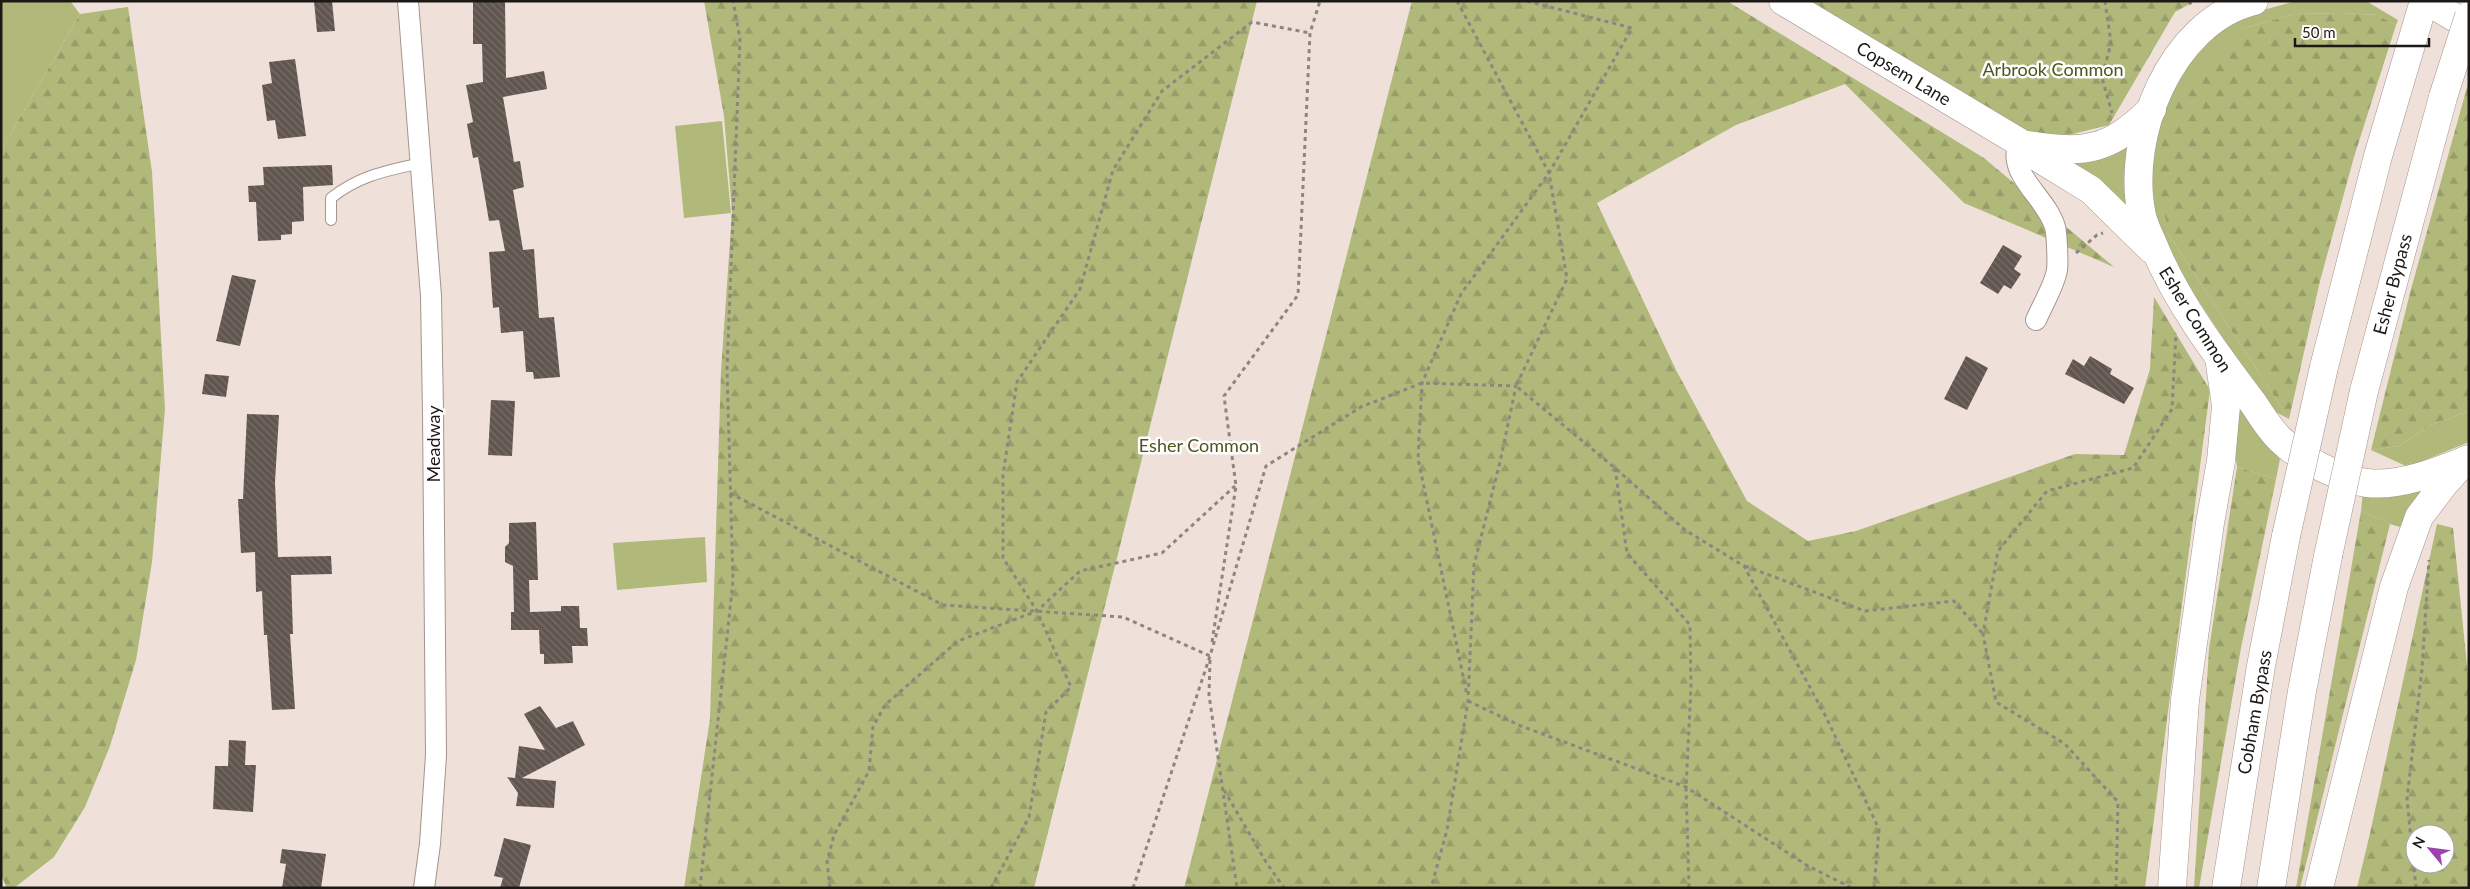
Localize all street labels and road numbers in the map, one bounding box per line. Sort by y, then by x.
street label: Copsem Lane [1853,36,1955,110]
street label: Esher Bypass [2368,231,2416,337]
street label: Esher Common [2155,262,2237,376]
street label: Meadway [422,405,444,483]
street label: Cobham Bypass [2232,648,2276,776]

